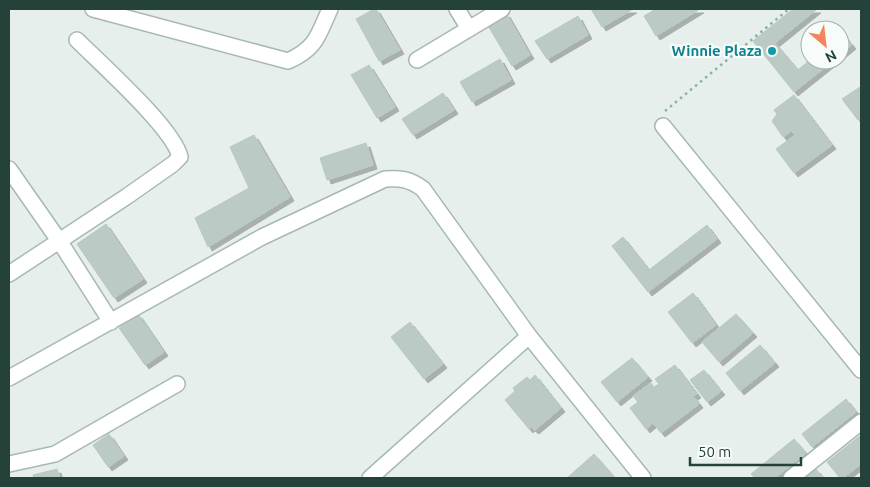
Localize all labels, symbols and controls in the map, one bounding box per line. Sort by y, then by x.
north arrow [800,20,850,70]
place label: Winnie Plaza [672,42,762,59]
marker: Winnie Plaza [766,45,778,57]
text: N [823,47,839,66]
scale bar [690,434,801,466]
text: 50 m [698,443,731,460]

